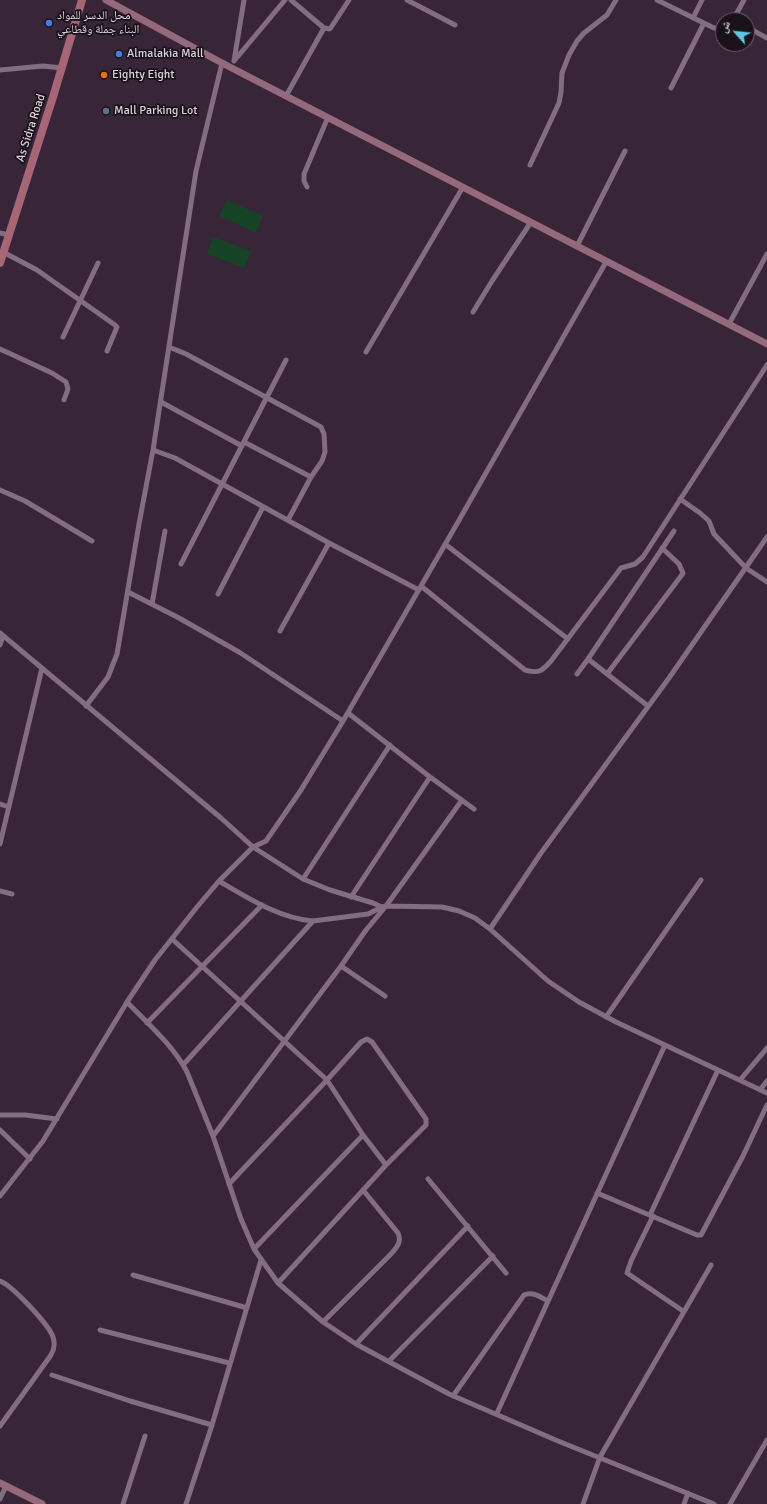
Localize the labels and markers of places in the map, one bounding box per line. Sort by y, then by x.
place label: محل الدسر للمواد البناء جملة وقطاعي [57,9,139,37]
marker: محل الدسر للمواد البناء جملة وقطاعي [44,18,54,28]
place label: Almalakia Mall [127,47,204,61]
marker: Almalakia Mall [114,49,124,59]
place label: Eighty Eight [112,68,175,82]
marker: Eighty Eight [99,70,109,80]
place label: Mall Parking Lot [114,104,197,118]
marker: Mall Parking Lot [101,106,111,116]

